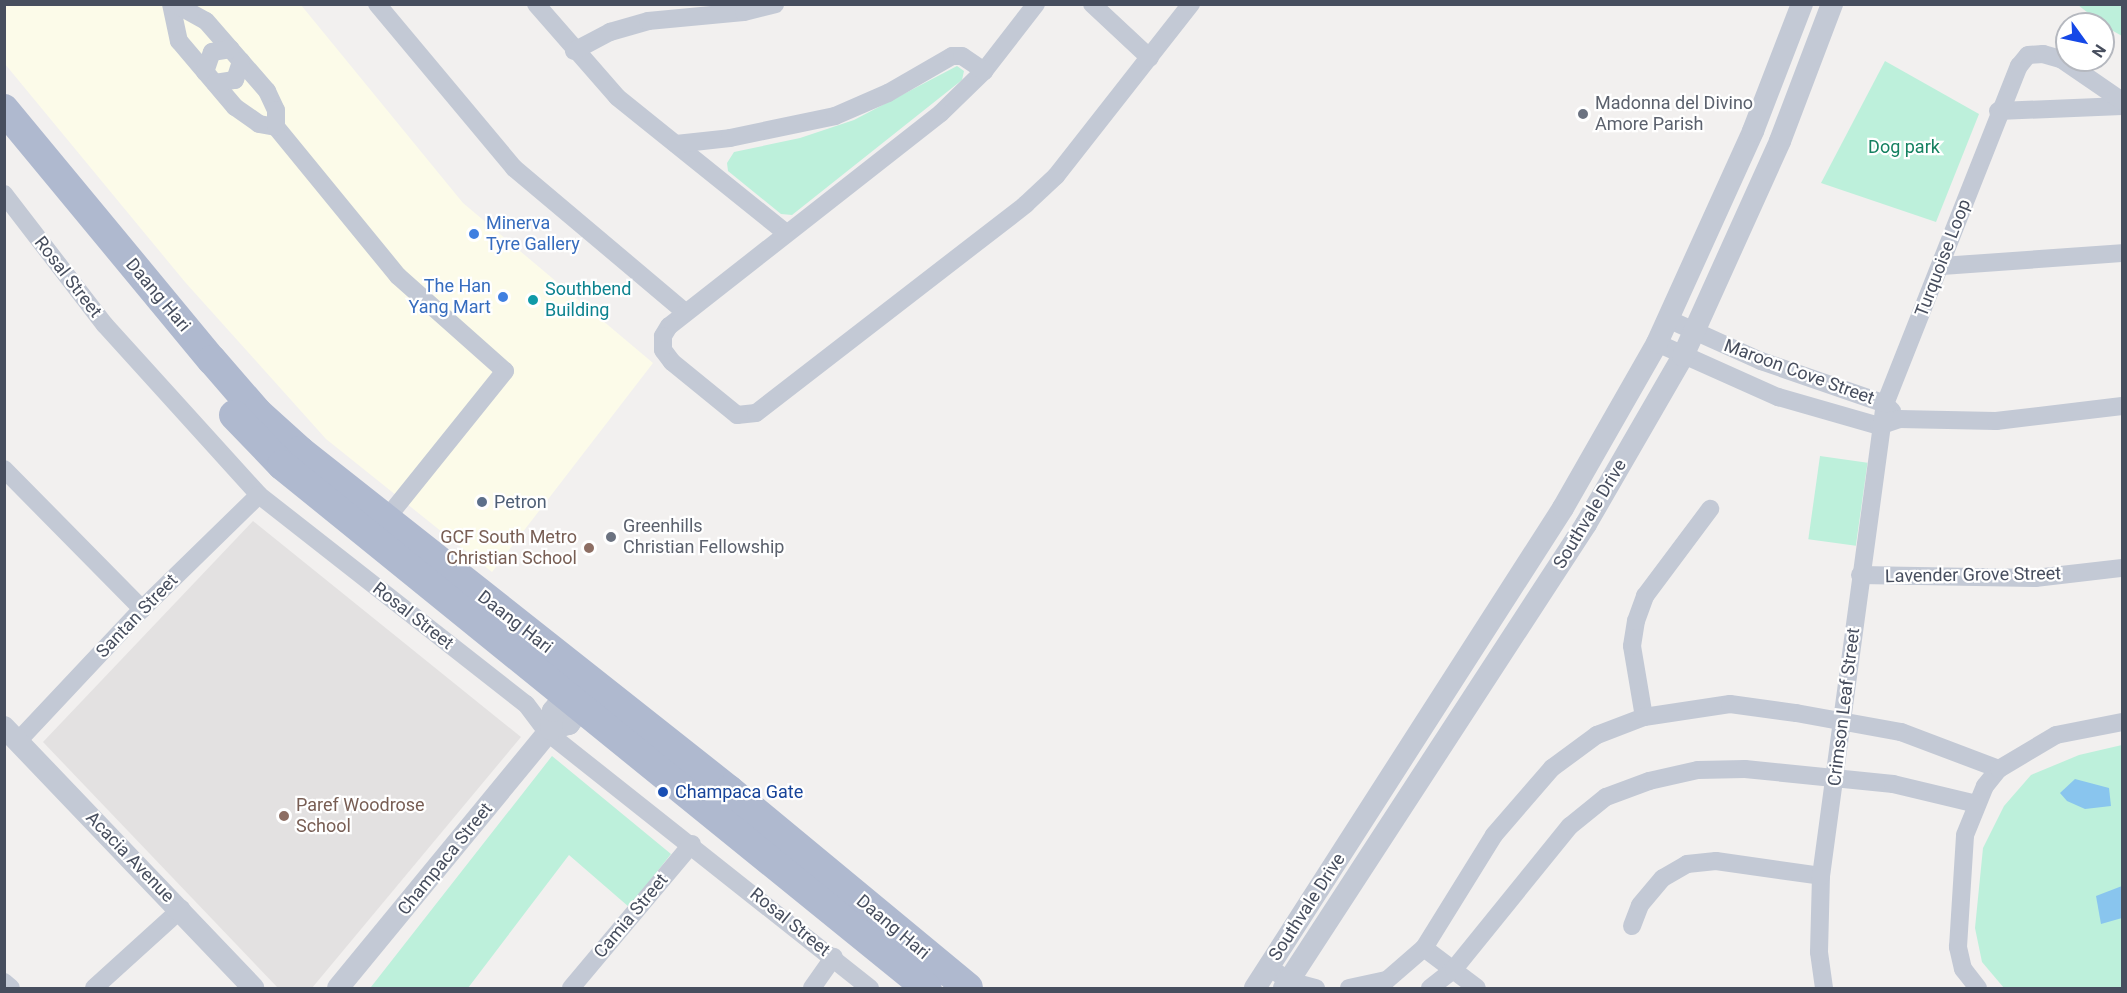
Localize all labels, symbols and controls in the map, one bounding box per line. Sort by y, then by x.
north arrow [2055,12,2115,72]
text: N [2088,41,2110,61]
place label: Madonna del Divino Amore Parish [1595,93,1753,136]
marker: Madonna del Divino Amore Parish [1576,107,1590,121]
park label: Dog park [1868,136,1940,158]
street label: Turquoise Loop [1911,196,1975,320]
place label: Minerva Tyre Gallery [486,213,580,256]
marker: Minerva Tyre Gallery [467,227,481,241]
street label: Rosal Street [30,232,106,322]
street label: Daang Hari [121,254,195,336]
place label: The Han Yang Mart [409,276,491,318]
place label: Southbend Building [545,279,631,322]
marker: The Han Yang Mart [496,290,510,304]
marker: Southbend Building [526,293,540,307]
street label: Maroon Cove Street [1721,335,1877,409]
street label: Southvale Drive [1549,455,1631,573]
place label: Petron [494,491,547,513]
marker: Petron [475,495,489,509]
place label: Greenhills Christian Fellowship [623,516,784,558]
place label: GCF South Metro Christian School [440,527,577,570]
marker: Greenhills Christian Fellowship [604,530,618,544]
marker: GCF South Metro Christian School [582,541,596,555]
street label: Lavender Grove Street [1885,563,2061,587]
street label: Santan Street [92,570,182,662]
street label: Rosal Street [368,578,458,654]
street label: Daang Hari [473,586,557,658]
street label: Crimson Leaf Street [1824,627,1864,787]
place label: Champaca Gate [675,781,803,803]
marker: Champaca Gate [656,785,670,799]
place label: Paref Woodrose School [296,795,425,838]
street label: Champaca Street [393,798,497,920]
street label: Acacia Avenue [81,807,179,907]
marker: Paref Woodrose School [277,809,291,823]
street label: Southvale Drive [1264,849,1350,965]
street label: Camia Street [589,869,673,963]
street label: Rosal Street [746,883,834,961]
street label: Daang Hari [852,890,934,964]

